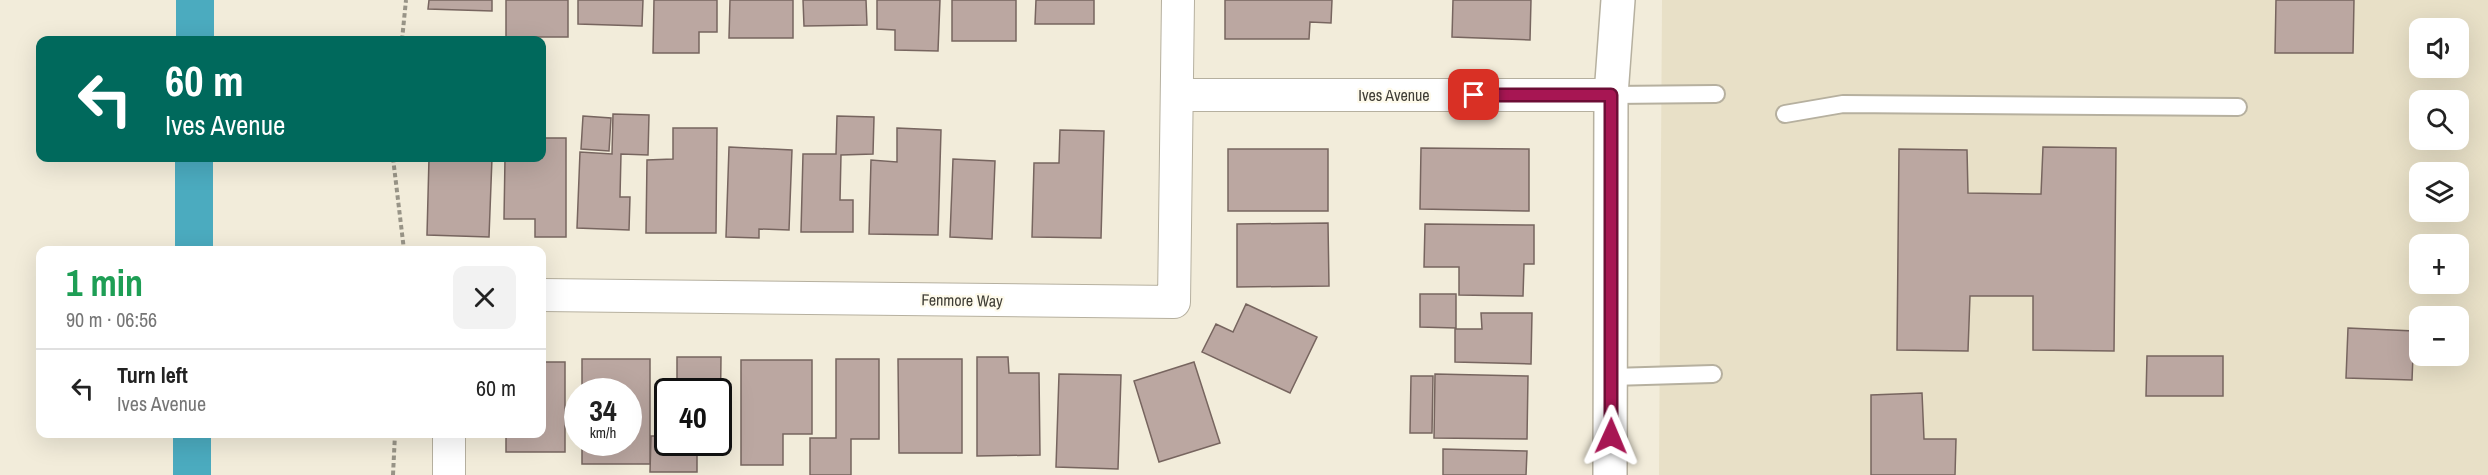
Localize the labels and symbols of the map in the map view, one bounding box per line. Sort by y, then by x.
pin [1448,69,1499,120]
street label: Ives Avenue [1358,84,1430,106]
street label: Fenmore Way [921,288,1003,312]
speed limit sign: 40 [654,378,732,456]
position arrow [1579,404,1643,468]

